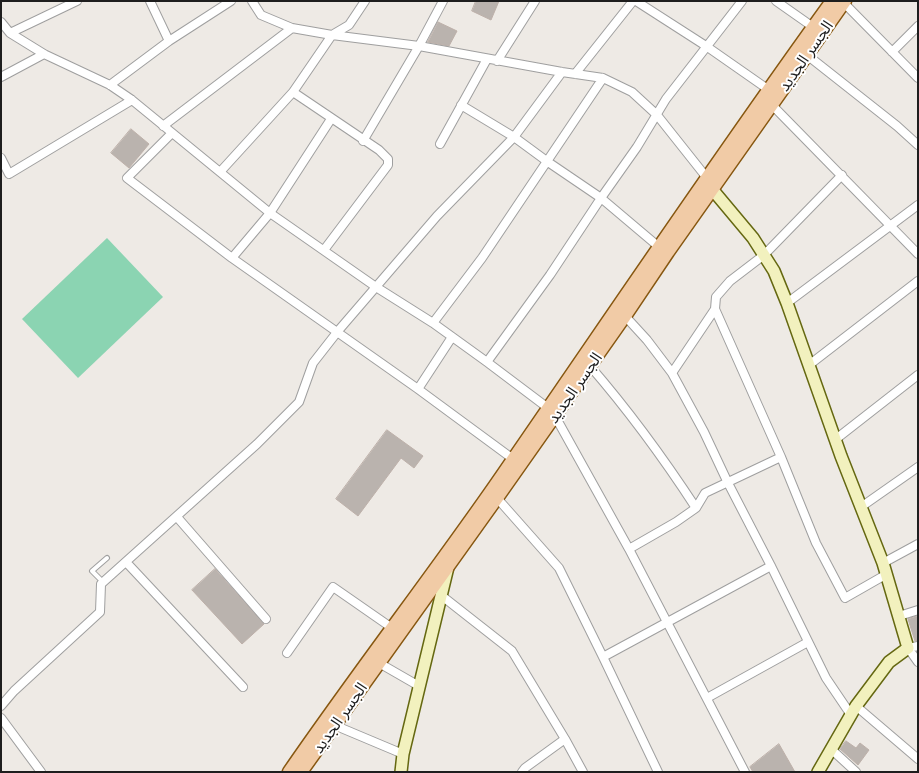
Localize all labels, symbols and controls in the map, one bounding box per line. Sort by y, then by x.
street label: الجسر الجديد [775,17,837,95]
street label: الجسر الجديد [544,349,606,427]
street label: الجسر الجديد [309,679,371,757]

